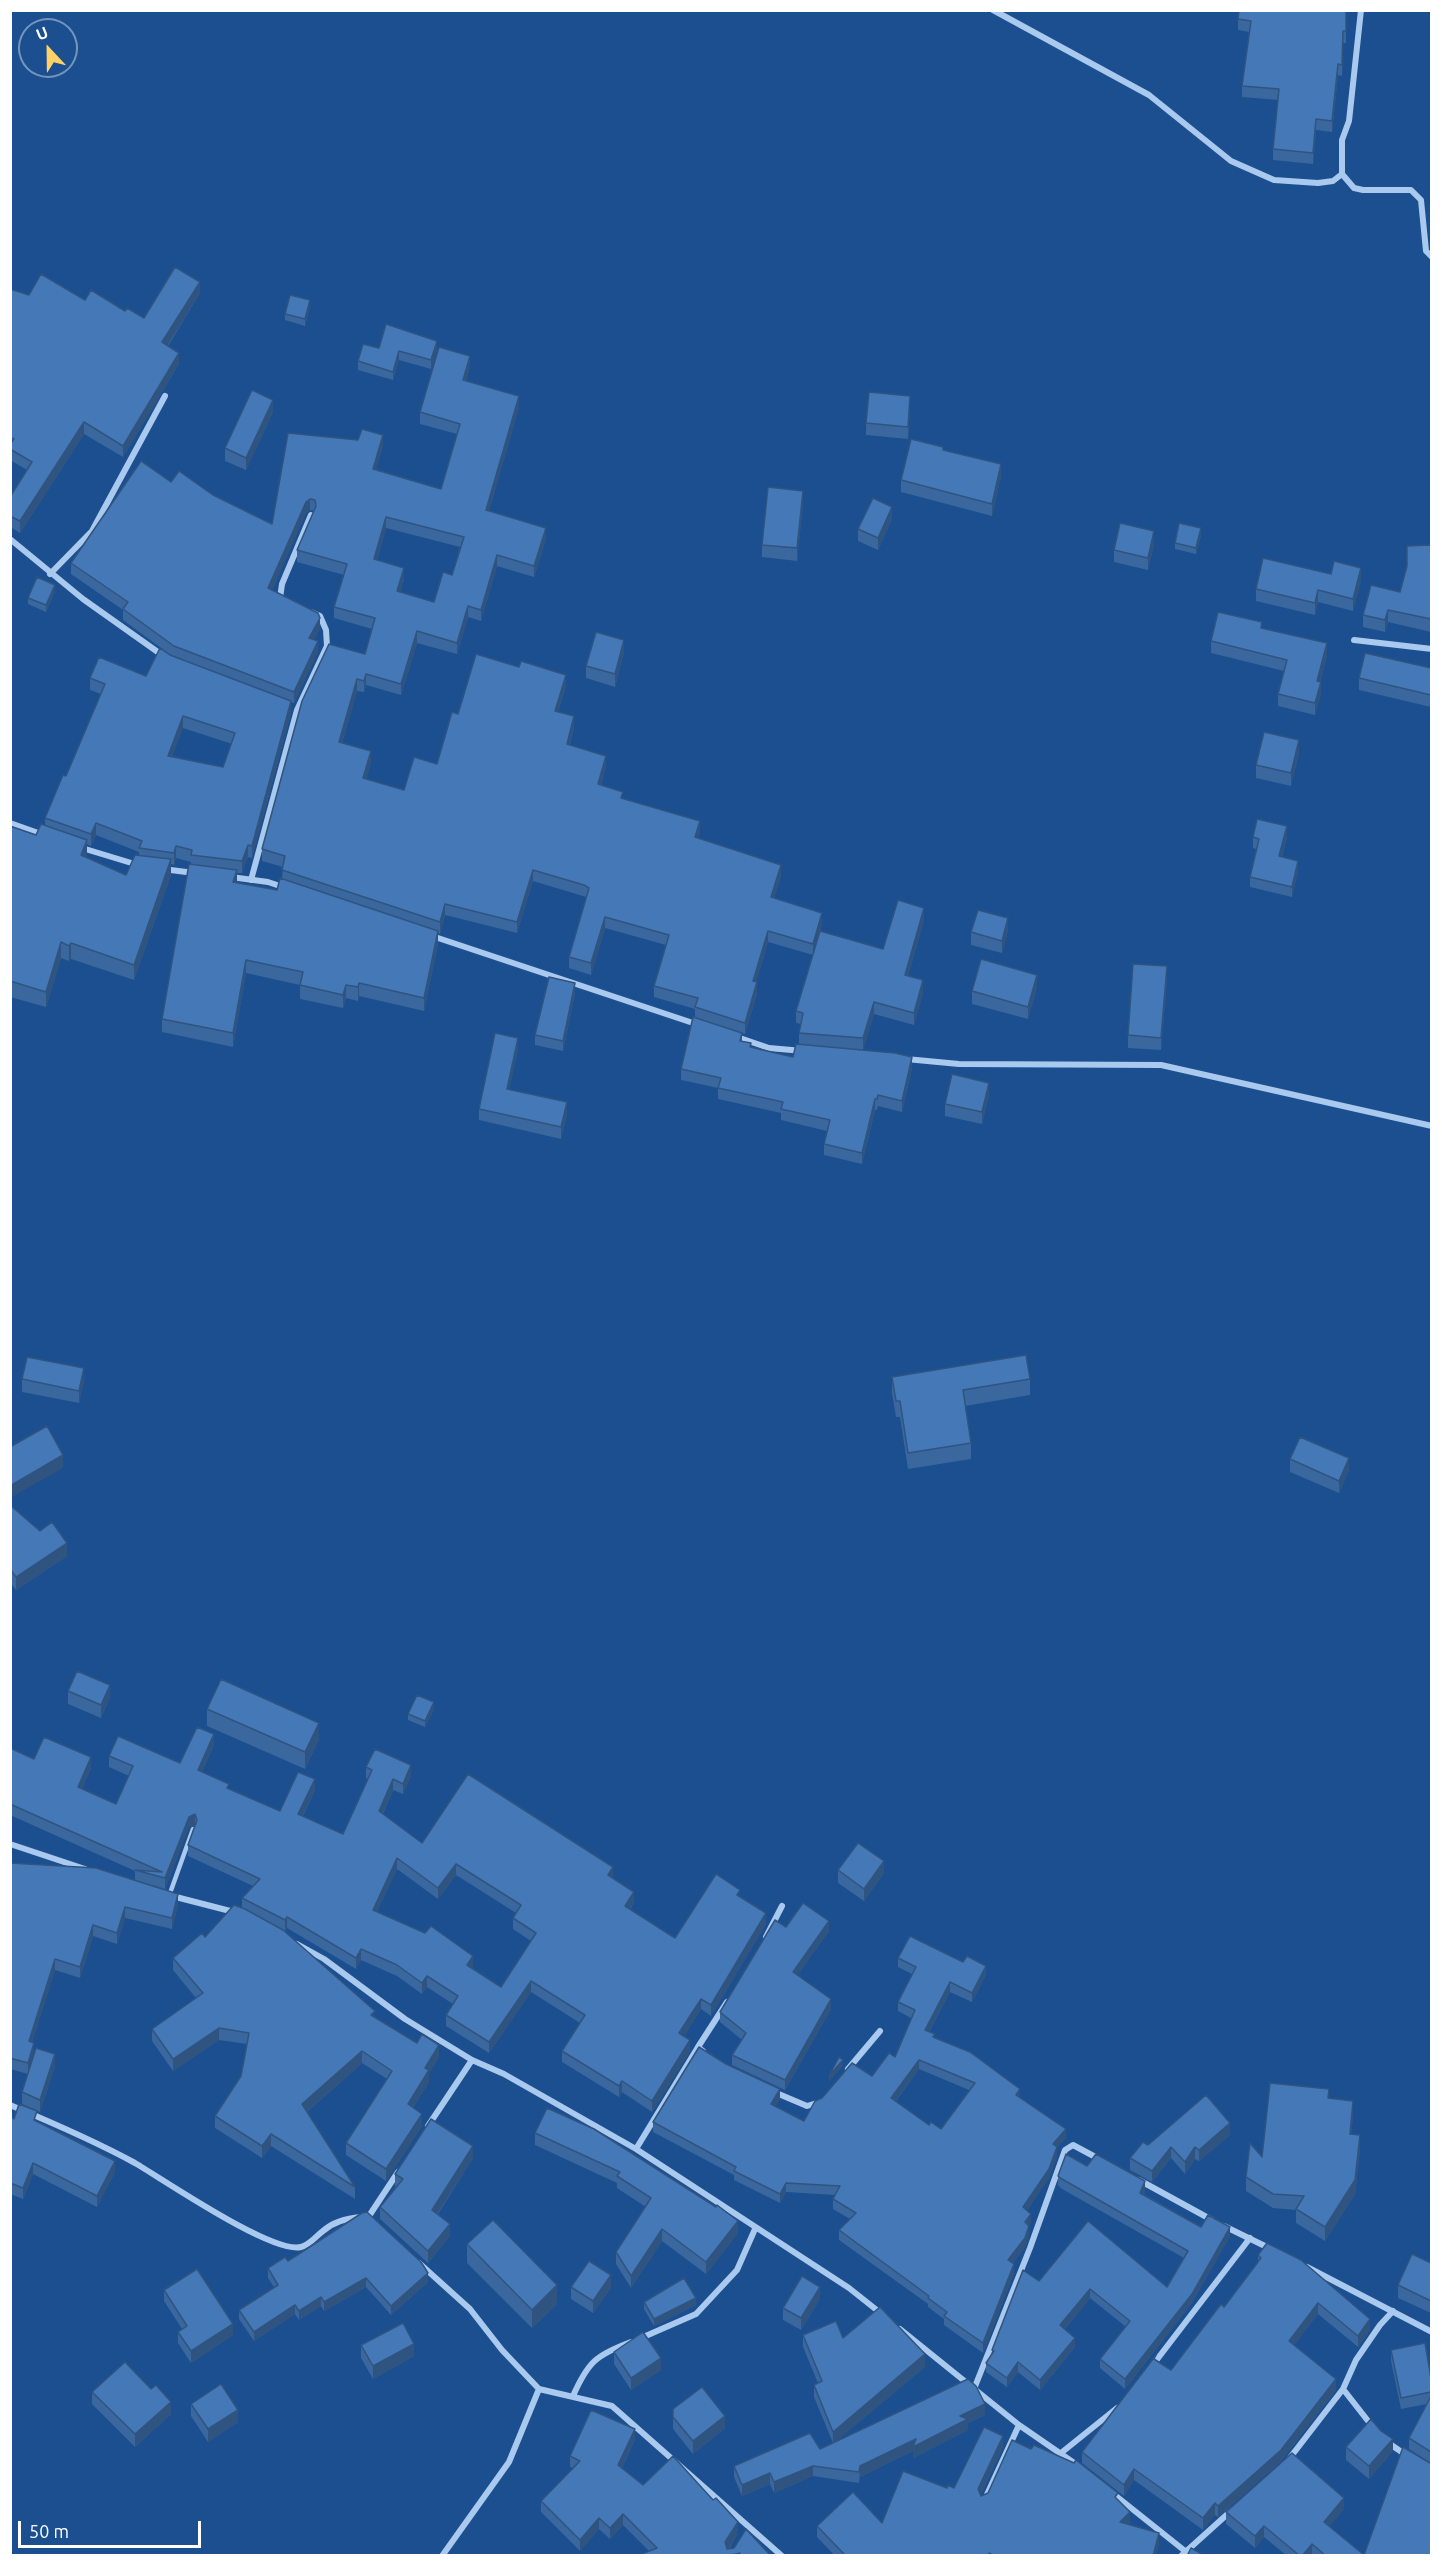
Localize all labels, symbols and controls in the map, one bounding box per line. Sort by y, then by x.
north arrow [18,18,78,78]
text: U [33,23,51,44]
scale bar [21,2509,204,2547]
text: 50 m [29,2521,69,2541]

